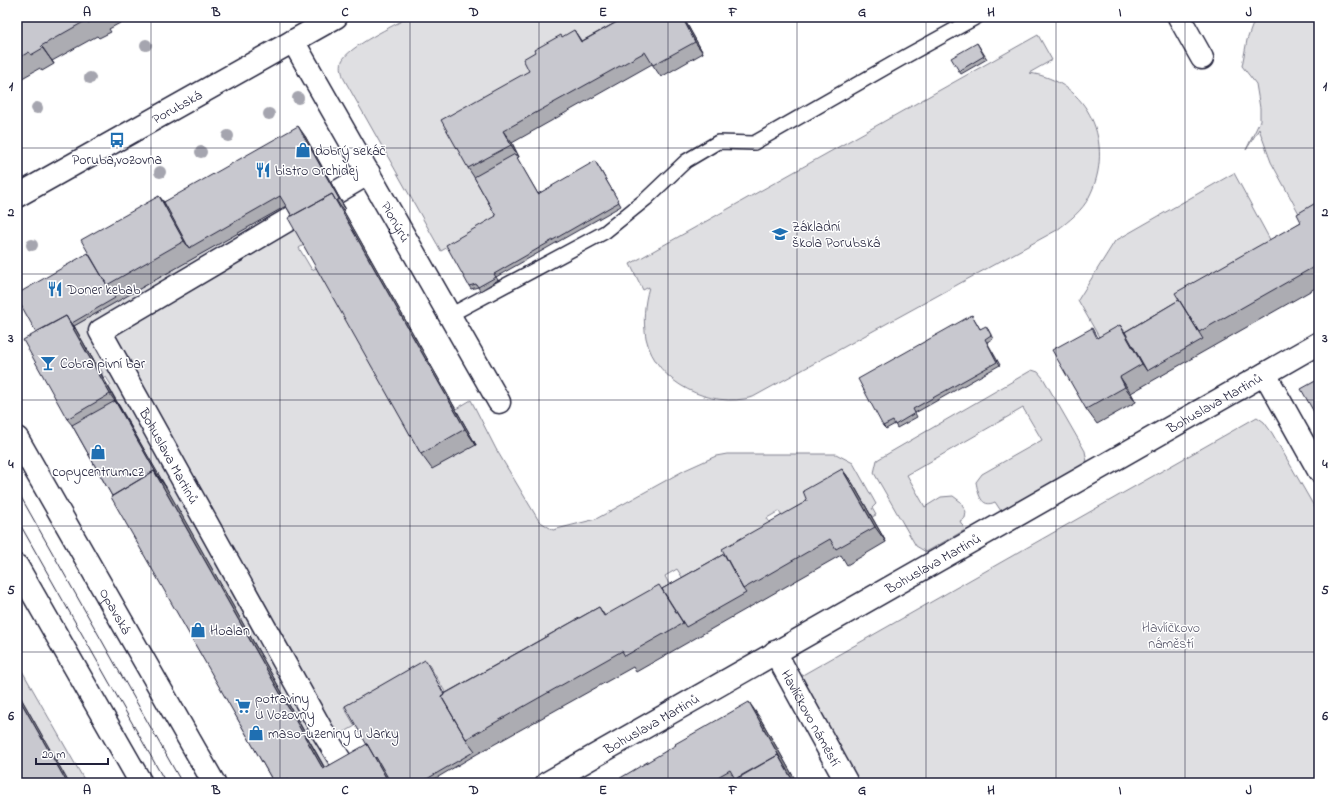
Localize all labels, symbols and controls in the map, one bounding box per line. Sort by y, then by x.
text: A [83,3,91,22]
text: B [211,3,221,22]
text: C [341,3,349,22]
text: D [468,3,479,22]
text: E [599,3,607,22]
text: F [728,3,738,22]
text: G [858,3,866,22]
text: H [987,3,995,22]
text: I [1118,3,1122,22]
text: J [1246,3,1252,22]
text: 1 [9,77,14,96]
text: 1 [1323,77,1328,96]
street label: Porubská [148,85,206,130]
bus stop icon: Poruba,vozovna [108,131,126,149]
shop icon: dobrý sekáč [294,141,312,159]
place label: dobrý sekáč [315,141,386,163]
place label: Poruba,vozovna [72,150,162,171]
restaurant icon: bistro Orchidej [254,161,272,179]
place label: bistro Orchidej [275,161,359,182]
street label: Pionýrů [375,198,415,247]
text: 2 [7,203,15,222]
text: 2 [1321,203,1329,222]
place label: Základní škola Porubská [792,217,880,254]
school or university icon: Základní škola Porubská [771,225,789,243]
restaurant icon: Doner kebab [46,280,64,298]
place label: Doner kebab [66,280,141,301]
text: 3 [7,329,14,348]
text: 3 [1321,329,1328,348]
bar icon: Cobra pivní bar [39,354,57,372]
place label: Cobra pivní bar [60,354,146,375]
street label: Bohuslava Martinů [1162,368,1267,440]
street label: Bohuslava Martinů [132,404,203,508]
shop icon: copycentrum.cz [89,443,107,461]
text: 4 [7,455,14,474]
text: 4 [1321,455,1328,474]
place label: copycentrum.cz [52,462,144,484]
street label: Bohuslava Martinů [881,529,985,601]
text: 5 [7,581,15,600]
text: 5 [1321,581,1329,600]
street label: Opavská [93,585,136,639]
park label: Havlíčkovo náměstí [1142,618,1200,655]
shop icon: Hoalan [189,621,207,639]
place label: Hoalan [210,621,250,642]
street label: Havlíčkovo náměstí [775,666,845,771]
place label: potraviny U Vozovny [255,689,315,727]
street label: Bohuslava Martinů [599,689,704,761]
supermarket icon: potraviny U Vozovny [234,697,252,715]
text: 6 [7,707,14,726]
text: 6 [1321,707,1328,726]
shop icon: maso-uzeniny U Jarky [247,724,265,742]
place label: maso-uzeniny U Jarky [268,724,399,746]
scale bar [36,740,108,766]
text: 20 m [42,746,65,764]
text: A [83,781,91,800]
text: B [211,781,221,800]
text: C [341,781,349,800]
text: D [468,781,479,800]
text: E [599,781,607,800]
text: F [728,781,738,800]
text: G [858,781,866,800]
text: H [987,781,995,800]
text: I [1118,781,1122,800]
text: J [1246,781,1252,800]

